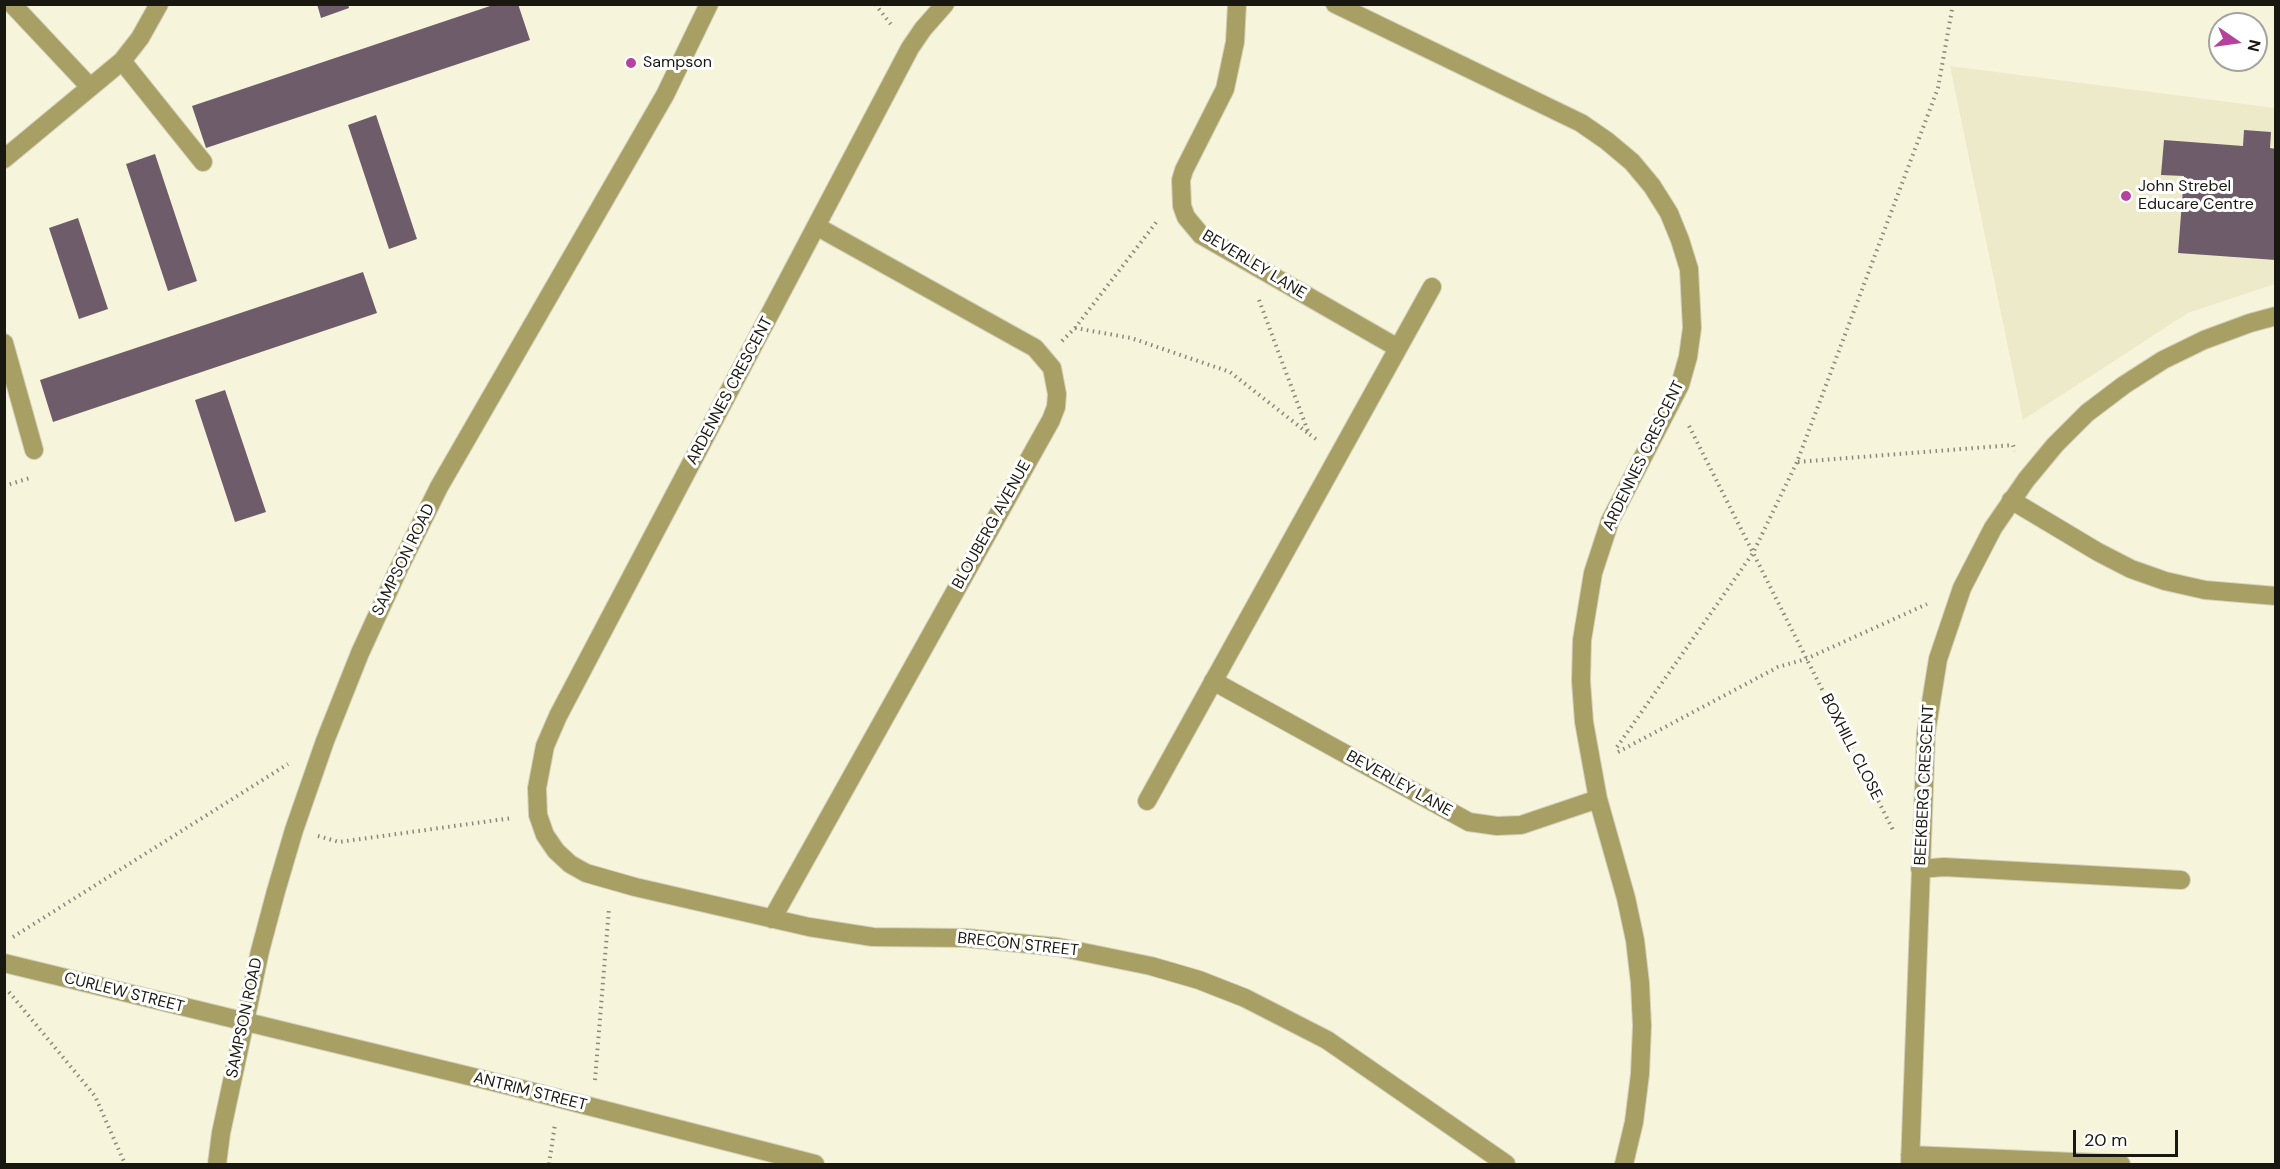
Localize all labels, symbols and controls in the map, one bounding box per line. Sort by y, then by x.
north arrow [2208,12,2268,72]
text: N [2243,38,2266,54]
place label: Sampson [643,53,712,73]
marker: Sampson [624,56,638,70]
place label: John Strebel Educare Centre [2138,177,2254,215]
marker: John Strebel Educare Centre [2119,189,2133,203]
street label: BEVERLEY LANE [1198,226,1310,304]
street label: ARDENNES CRESCENT [683,314,777,468]
street label: ARDENNES CRESCENT [1599,378,1689,534]
street label: BLOUBERG AVENUE [949,457,1035,593]
street label: SAMPSON ROAD [369,501,439,619]
street label: BOXHILL CLOSE [1816,691,1886,803]
street label: BEEKBERG CRESCENT [1911,704,1939,866]
street label: BEVERLEY LANE [1343,747,1455,821]
street label: BRECON STREET [956,929,1080,961]
street label: SAMPSON ROAD [223,956,267,1080]
street label: CURLEW STREET [62,969,186,1017]
street label: ANTRIM STREET [471,1069,589,1115]
scale bar [2076,1118,2181,1156]
text: 20 m [2084,1128,2127,1152]

